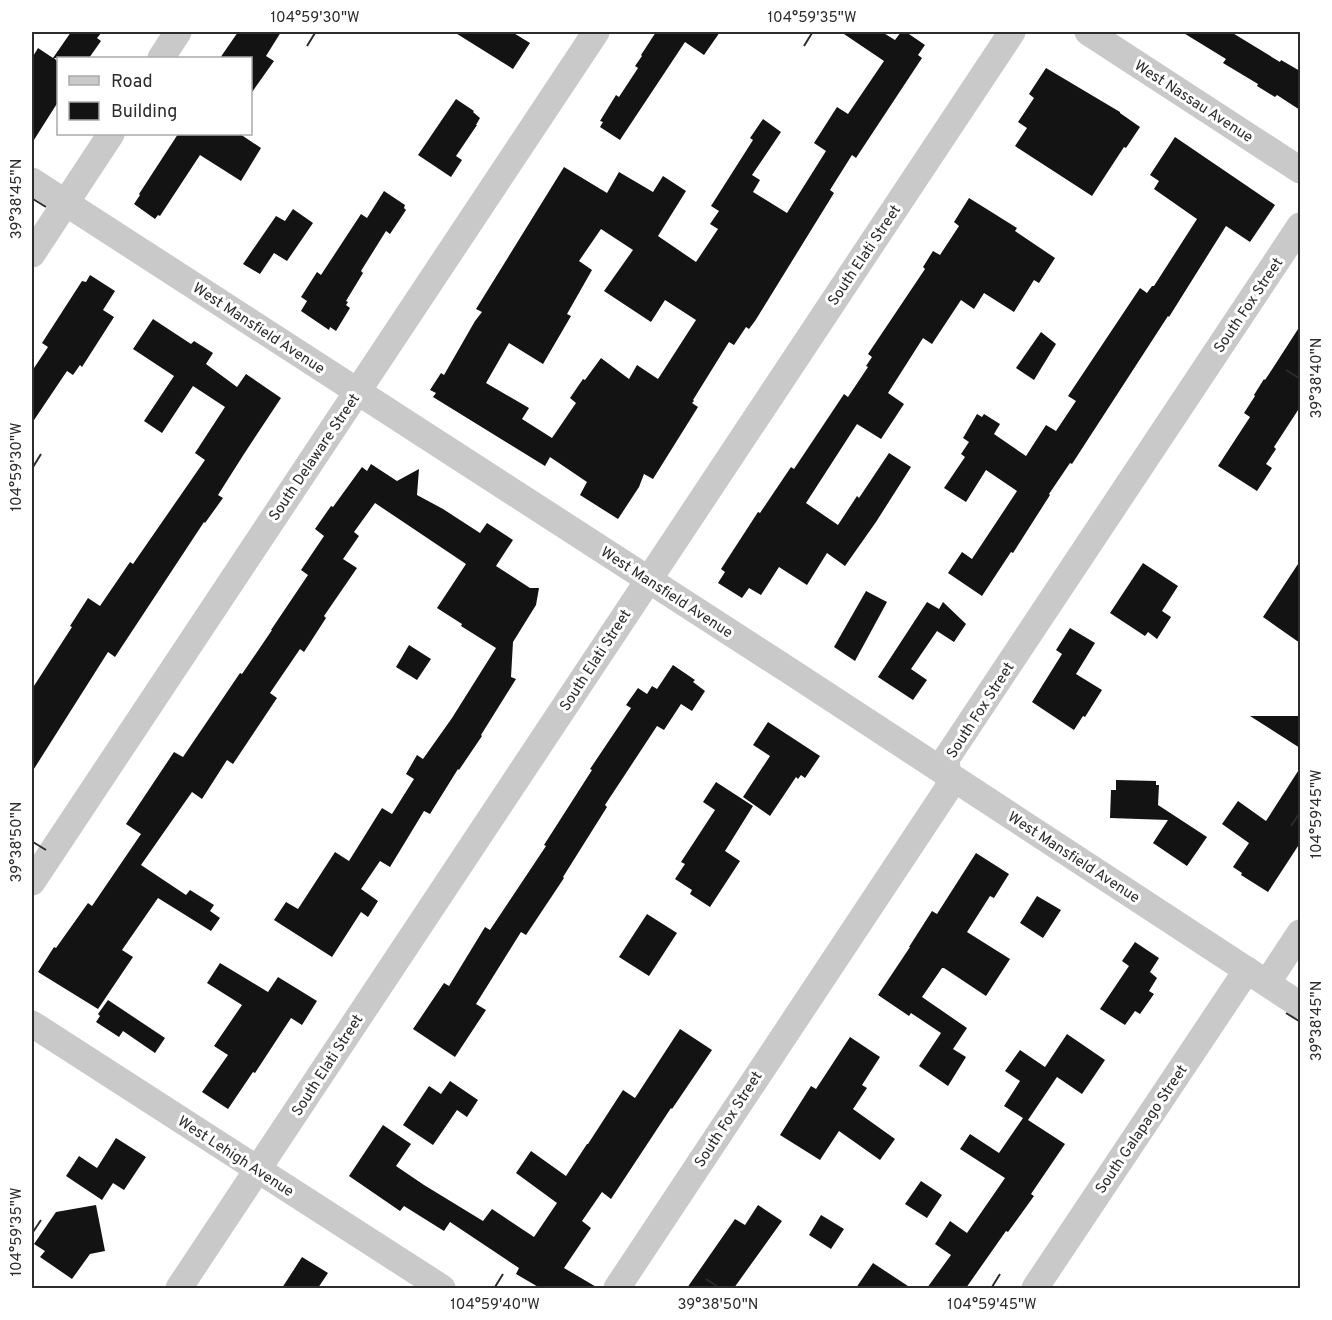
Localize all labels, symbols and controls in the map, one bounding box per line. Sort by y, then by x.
text: 104°59'30"W [270,9,360,28]
text: 104°59'35"W [768,9,857,28]
legend [57,57,252,135]
street label: West Nassau Avenue [1130,57,1256,148]
text: Road [111,71,153,94]
text: Building [111,101,177,124]
text: 39°38'45"N [8,159,27,239]
street label: South Elati Street [825,202,906,310]
street label: South Fox Street [1210,255,1288,357]
street label: West Mansfield Avenue [189,279,328,379]
text: 39°38'40"N [1308,338,1327,418]
street label: South Delaware Street [266,390,365,525]
text: 104°59'30"W [8,422,27,512]
street label: West Mansfield Avenue [597,543,736,643]
street label: South Elati Street [556,606,636,715]
street label: South Fox Street [943,659,1019,762]
text: 104°59'45"W [1308,769,1327,859]
text: 39°38'50"N [8,802,27,882]
street label: West Mansfield Avenue [1004,808,1143,908]
text: 39°38'45"N [1308,981,1327,1061]
street label: South Elati Street [288,1011,368,1120]
street label: South Galapago Street [1092,1062,1192,1198]
street label: South Fox Street [691,1068,767,1171]
street label: West Lehigh Avenue [173,1113,297,1202]
text: 104°59'35"W [8,1188,27,1277]
text: 104°59'40"W [450,1296,540,1315]
text: 39°38'50"N [678,1296,758,1315]
text: 104°59'45"W [947,1296,1037,1315]

